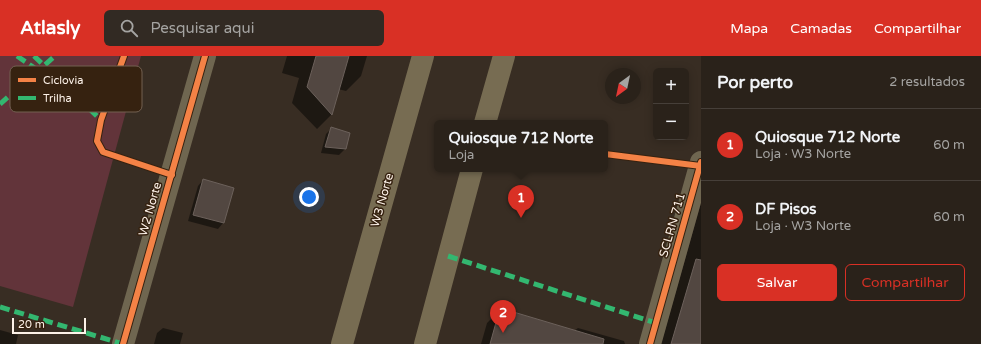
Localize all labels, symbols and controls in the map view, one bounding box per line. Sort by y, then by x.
search box [104,10,384,46]
text: Atlasly [20,17,80,39]
icon: search [118,17,140,39]
text: Pesquisar aqui [150,19,254,37]
text: Mapa [730,20,768,37]
text: Camadas [790,20,852,37]
text: Compartilhar [874,20,961,37]
legend [10,66,142,112]
north arrow [605,68,641,104]
map controls [653,68,689,140]
button: + [653,68,689,104]
text: Por perto [717,72,793,93]
text: Ciclovia [43,74,83,87]
text: 2 resultados [889,74,965,90]
text: Trilha [43,92,72,105]
button: − [653,104,689,140]
popup [434,120,608,172]
text: Quiosque 712 Norte [755,128,900,146]
text: Quiosque 712 Norte [448,129,594,147]
text: 1 [726,137,734,153]
text: 60 m [933,137,965,153]
text: Loja · W3 Norte [755,146,851,162]
text: Loja [448,147,474,163]
street label: W3 Norte [368,171,396,229]
street label: W2 Norte [136,180,164,238]
pin: 1 [508,185,534,218]
your location [299,187,319,207]
street label: SCLRN 711 [656,191,688,259]
text: DF Pisos [755,200,817,218]
text: 2 [726,209,734,225]
text: 60 m [933,209,965,225]
text: Loja · W3 Norte [755,218,851,234]
button: Salvar [717,264,837,301]
button: Compartilhar [845,264,965,301]
pin: 2 [490,300,516,333]
scale bar [12,316,86,335]
text: 20 m [18,318,45,331]

